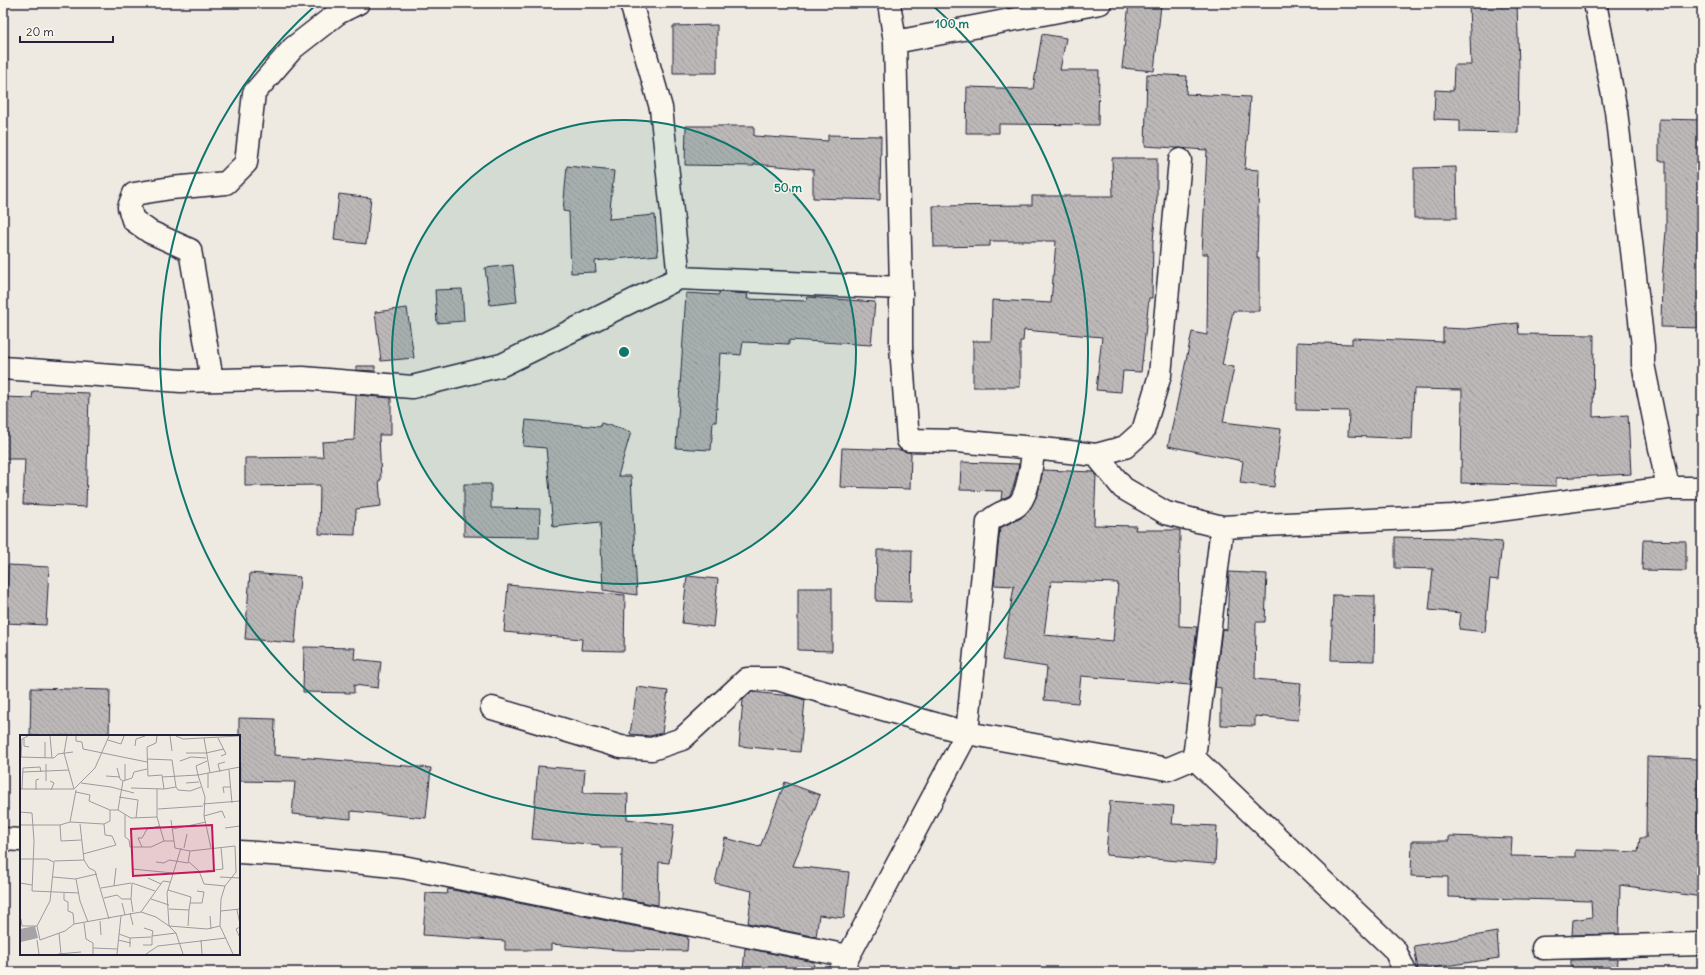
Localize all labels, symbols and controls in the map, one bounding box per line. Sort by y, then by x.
text: 100 m [935,16,969,31]
scale bar [20,18,113,44]
text: 20 m [26,24,54,39]
text: 50 m [774,180,803,195]
centre of rings [617,345,631,359]
inset map [20,735,240,955]

